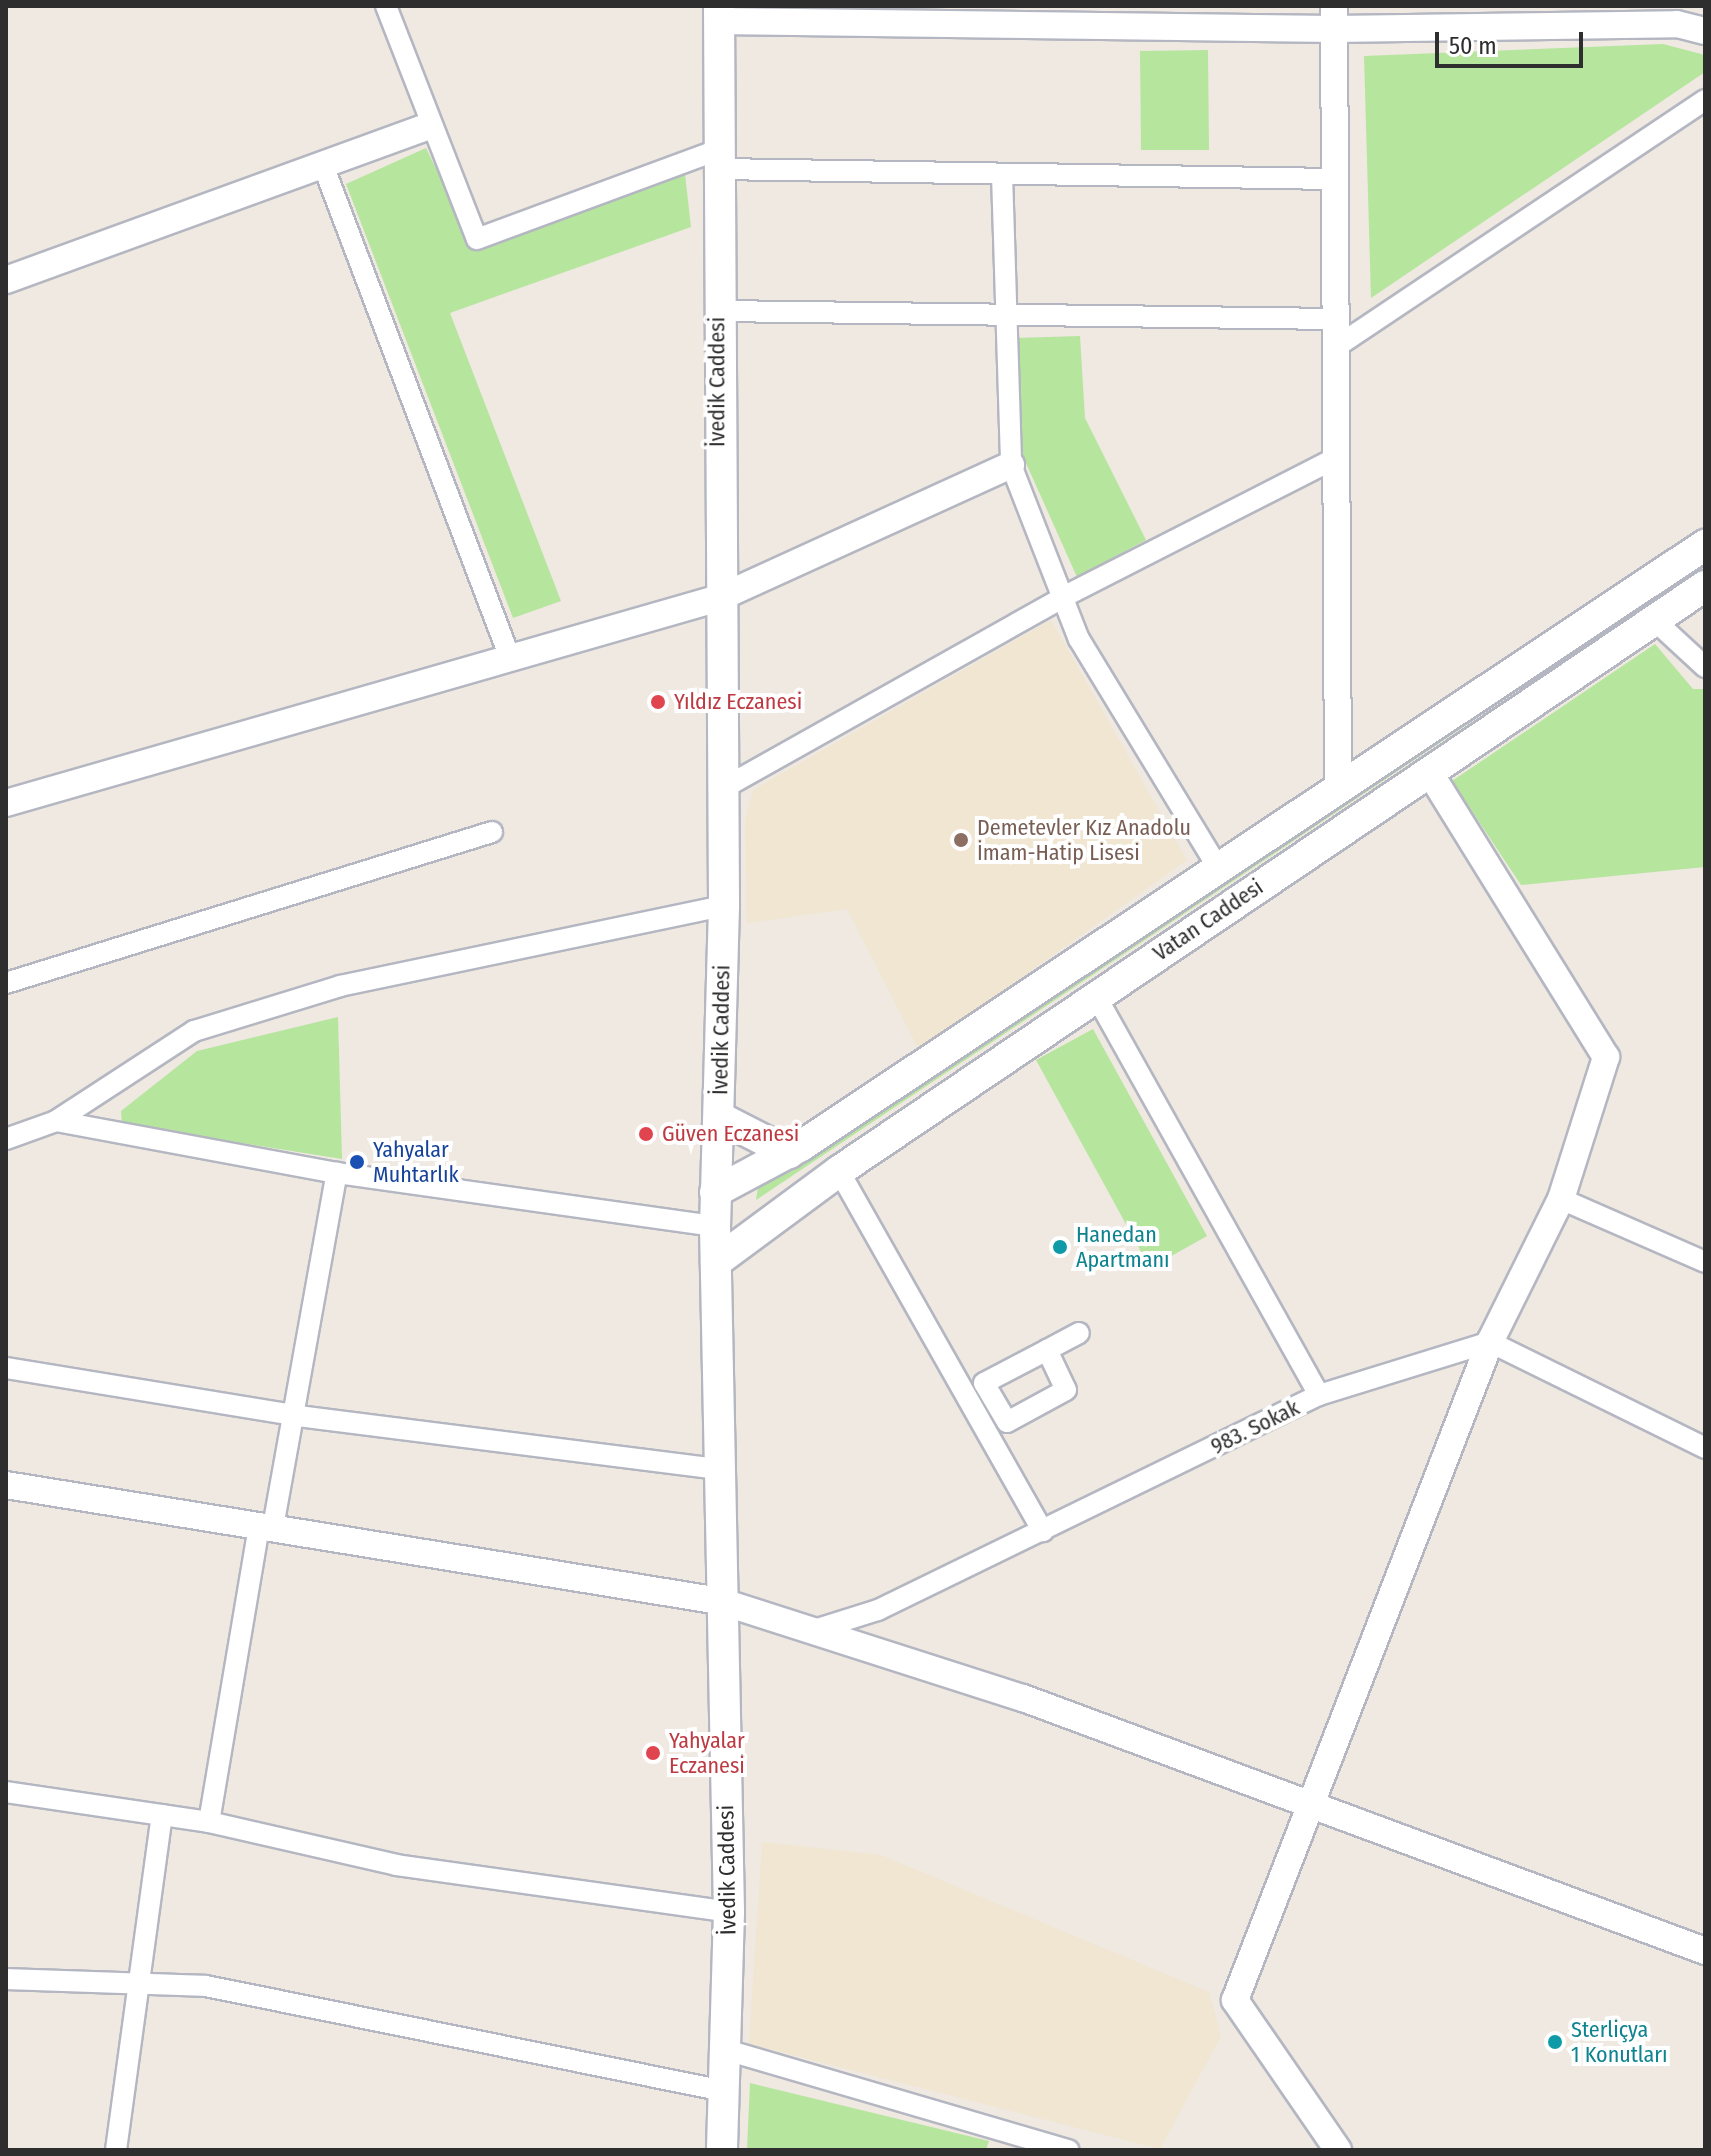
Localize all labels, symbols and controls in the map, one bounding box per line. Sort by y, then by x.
scale bar [1439,16,1587,66]
text: 50 m [1449,32,1497,60]
street label: İvedik Caddesi [704,317,730,447]
place label: Yıldız Eczanesi [674,689,802,715]
marker: Yıldız Eczanesi [649,693,667,711]
place label: Demetevler Kız Anadolu İmam-Hatip Lisesi [977,814,1191,866]
marker: Demetevler Kız Anadolu İmam-Hatip Lisesi [952,831,970,849]
street label: Vatan Caddesi [1148,874,1268,966]
street label: İvedik Caddesi [707,965,735,1095]
place label: Güven Eczanesi [662,1121,799,1147]
marker: Güven Eczanesi [637,1125,655,1143]
place label: Yahyalar Muhtarlık [373,1136,459,1188]
marker: Yahyalar Muhtarlık [348,1153,366,1171]
place label: Hanedan Apartmanı [1076,1221,1170,1272]
marker: Hanedan Apartmanı [1051,1238,1069,1256]
street label: 983. Sokak [1207,1394,1303,1460]
place label: Yahyalar Eczanesi [669,1727,745,1778]
marker: Yahyalar Eczanesi [644,1744,662,1762]
street label: İvedik Caddesi [713,1805,741,1935]
place label: Sterliçya 1 Konutları [1571,2016,1667,2068]
marker: Sterliçya 1 Konutları [1546,2033,1564,2051]

